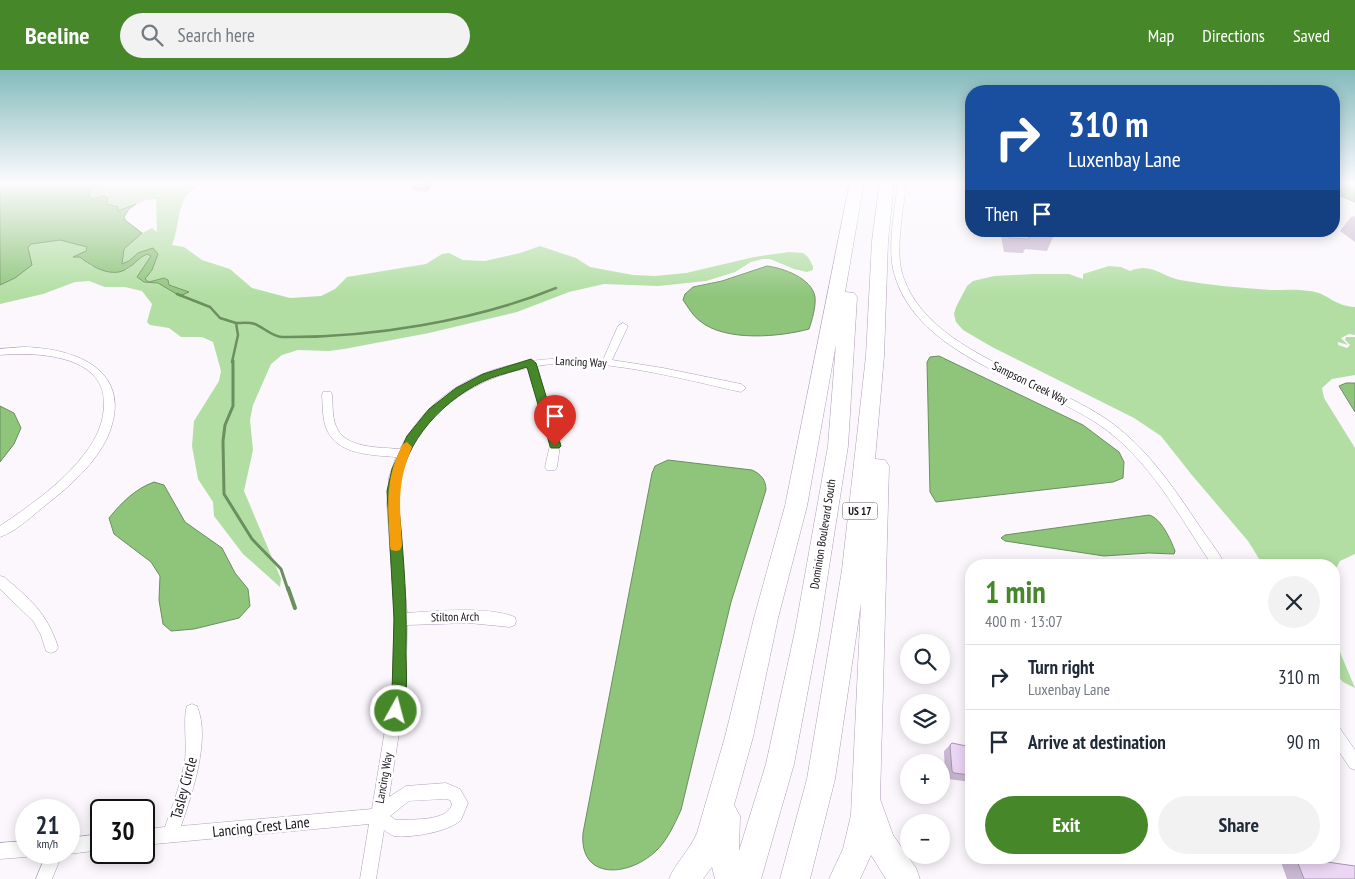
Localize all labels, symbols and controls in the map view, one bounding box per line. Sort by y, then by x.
search box [120,13,470,58]
text: Beeline [25,20,90,51]
icon: search [138,21,166,49]
text: Search here [178,23,255,47]
text: Map [1148,24,1174,47]
text: Directions [1202,24,1265,47]
text: Saved [1293,24,1330,47]
text: 310 m [1068,101,1149,147]
icon: right [985,105,1050,170]
text: Luxenbay Lane [1068,145,1181,173]
icon: arrive [1028,200,1056,228]
text: Then [985,202,1018,226]
street label: Lancing Way [555,353,608,370]
street label: Sampson Creek Way [990,358,1071,408]
pin [534,395,576,446]
icon: arrive [541,402,569,430]
street label: Dominion Boulevard South [806,478,839,590]
road number: US 17 [842,502,878,520]
text: 1 min [985,572,1046,611]
button: close [1268,576,1320,628]
street label: Stilton Arch [431,609,479,624]
text: 400 m · 13:07 [985,611,1063,631]
map controls [900,634,950,864]
button: search [900,634,950,684]
text: Turn right [1028,655,1094,679]
icon: right [985,663,1013,691]
text: 310 m [1278,665,1320,689]
text: Luxenbay Lane [1028,679,1110,699]
position arrow [369,684,421,736]
button: layers [900,694,950,744]
icon: arrive [985,728,1013,756]
text: Arrive at destination [1028,730,1166,754]
text: 90 m [1287,730,1320,754]
street label: Lancing Way [372,751,395,805]
button: + [900,754,950,804]
street label: Tasley Circle [166,755,201,821]
button: Exit [985,796,1148,854]
button: Share [1158,796,1320,854]
speed limit sign: 30 [90,799,155,864]
text: 21 [36,809,59,841]
street label: Lancing Crest Lane [211,812,310,841]
button: − [900,814,950,864]
text: km/h [37,836,58,851]

